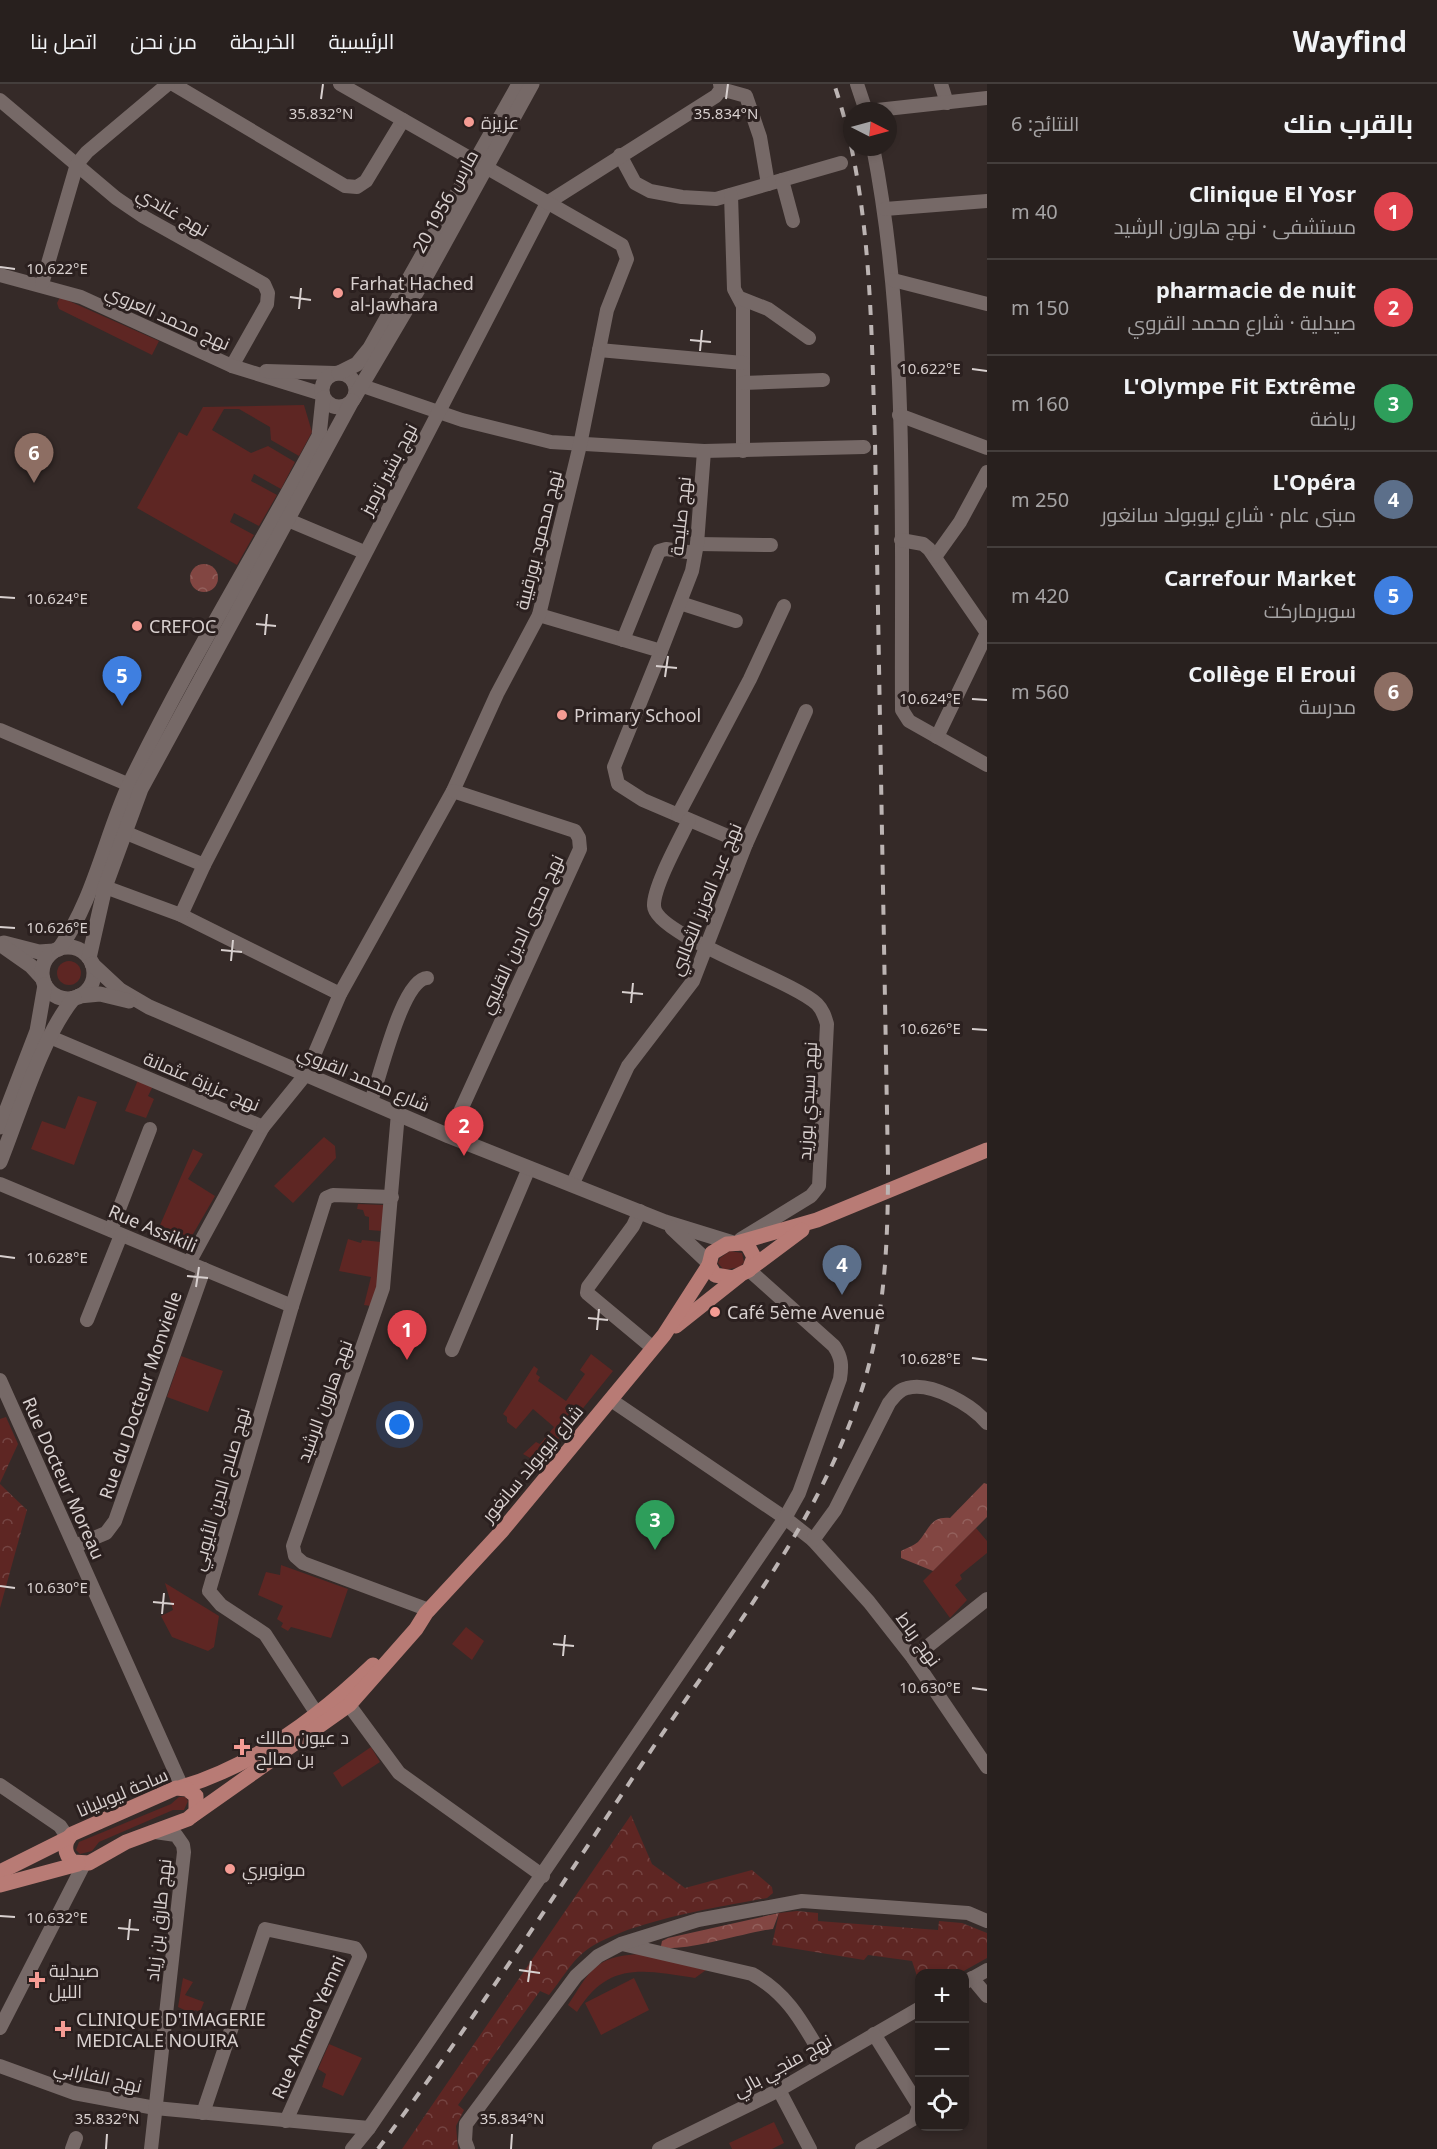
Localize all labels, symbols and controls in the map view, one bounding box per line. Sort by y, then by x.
text: Wayfind [1293,22,1407,60]
text: اتصل بنا [30,27,97,55]
text: من نحن [130,27,197,55]
text: الخريطة [230,27,295,55]
text: الرئيسية [328,27,394,55]
north arrow [843,102,897,156]
text: 35.832°N [289,103,353,123]
text: 35.834°N [694,103,758,123]
text: بالقرب منك [1284,105,1413,141]
place label: عزيزة [481,110,519,134]
text: النتائج: 6 [1011,110,1079,137]
marker: عزيزة [462,115,476,129]
street label: 20 مارس 1956 [407,145,483,257]
text: Clinique El Yosr [1189,178,1356,208]
street label: نهج غاندي [131,181,213,244]
text: 40 m [1011,198,1058,225]
text: 1 [1388,198,1399,225]
text: مستشفى · نهج هارون الرشيد [1114,213,1356,240]
text: 10.622°E [26,258,88,278]
place label: Farhat Hached al-Jawhara [350,271,474,316]
text: pharmacie de nuit [1156,274,1356,304]
street label: نهج محمد العروي [101,279,234,358]
marker: Farhat Hached al-Jawhara [331,286,345,300]
text: 150 m [1011,294,1069,321]
text: 2 [1388,294,1399,321]
text: صيدلية · شارع محمد القروي [1128,309,1356,336]
text: 10.622°E [899,358,961,378]
text: L'Olympe Fit Extrême [1123,370,1356,400]
text: 160 m [1011,390,1069,417]
text: 3 [1388,390,1399,417]
text: رياضة [1310,405,1356,432]
street label: نهج بشير ترميز [353,419,423,520]
pin: 6 [15,434,54,483]
text: L'Opéra [1273,466,1356,496]
street label: نهج محمود بورقيبة [509,468,568,612]
street label: نهج صليحة [664,475,697,557]
text: 250 m [1011,486,1069,513]
text: 4 [1388,486,1399,513]
text: مبنى عام · شارع ليوبولد سانغور [1101,501,1356,528]
text: Carrefour Market [1164,562,1356,592]
text: 420 m [1011,582,1069,609]
text: 5 [1388,582,1399,609]
text: 10.624°E [26,588,88,608]
text: سوبرماركت [1264,597,1356,624]
place label: CREFOC [149,614,216,638]
marker: CREFOC [130,619,144,633]
pin: 5 [102,656,142,706]
text: Collège El Eroui [1188,658,1356,688]
text: 560 m [1011,678,1069,705]
text: 6 [1388,678,1399,705]
text: 10.624°E [899,688,961,708]
text: مدرسة [1299,693,1356,720]
place label: Primary School [574,703,701,727]
marker: Primary School [555,708,569,722]
street label: نهج عبد العزيز الثعالبي [663,819,749,980]
street label: نهج محيي الدين القليبي [473,850,571,1019]
text: 10.626°E [26,917,88,937]
text: 10.626°E [899,1018,961,1038]
street label: شارع محمد القروي [293,1039,434,1119]
street label: نهج سيدي بوزيد [792,1041,825,1161]
street label: نهج عزيزة عثمانة [140,1046,264,1117]
pin: 2 [444,1106,484,1156]
street label: Rue Assikili [105,1199,201,1257]
pin: 4 [822,1246,862,1295]
text: 10.628°E [26,1247,88,1267]
street label: Rue du Docteur Monvielle [93,1288,187,1502]
place label: Café 5ème Avenue [727,1300,885,1324]
marker: Café 5ème Avenue [708,1305,722,1319]
pin: 1 [388,1310,426,1360]
street label: نهج هارون الرشيد [291,1337,358,1466]
text: 10.628°E [899,1348,961,1368]
street label: Rue Docteur Moreau [17,1393,111,1563]
street label: شارع ليوبولد سانغور [475,1399,589,1528]
street label: نهج صلاح الدين الأيوبي [185,1405,258,1574]
your location [385,1410,414,1439]
pin: 3 [636,1500,674,1550]
text: 10.630°E [26,1577,88,1597]
street label: نهج رباط [890,1607,947,1671]
text: 10.630°E [899,1677,961,1697]
place label: د عيون مالك بن صالح [256,1725,349,1771]
marker: د عيون مالك بن صالح [233,1738,251,1756]
street label: ساحة ليوبليانا [73,1762,171,1822]
street label: نهج طارق بن زياد [140,1857,177,1983]
place label: مونوبري [242,1857,306,1884]
marker: مونوبري [223,1862,237,1876]
text: 10.632°E [26,1907,88,1927]
street label: Rue Ahmed Yemni [266,1952,350,2102]
place label: صيدلية الليل [49,1958,99,2003]
map controls [915,1969,969,2131]
button: + [915,1969,969,2023]
marker: صيدلية الليل [30,1973,44,1987]
place label: CLINIQUE D'IMAGERIE MEDICALE NOUIRA [76,2007,266,2052]
marker: CLINIQUE D'IMAGERIE MEDICALE NOUIRA [54,2020,72,2038]
button: − [915,2023,969,2077]
street label: نهج منجي بالي [728,2028,837,2105]
street label: نهج الفارابي [51,2054,144,2101]
button: locate [915,2077,969,2131]
text: 35.832°N [75,2108,139,2128]
text: 35.834°N [480,2108,544,2128]

